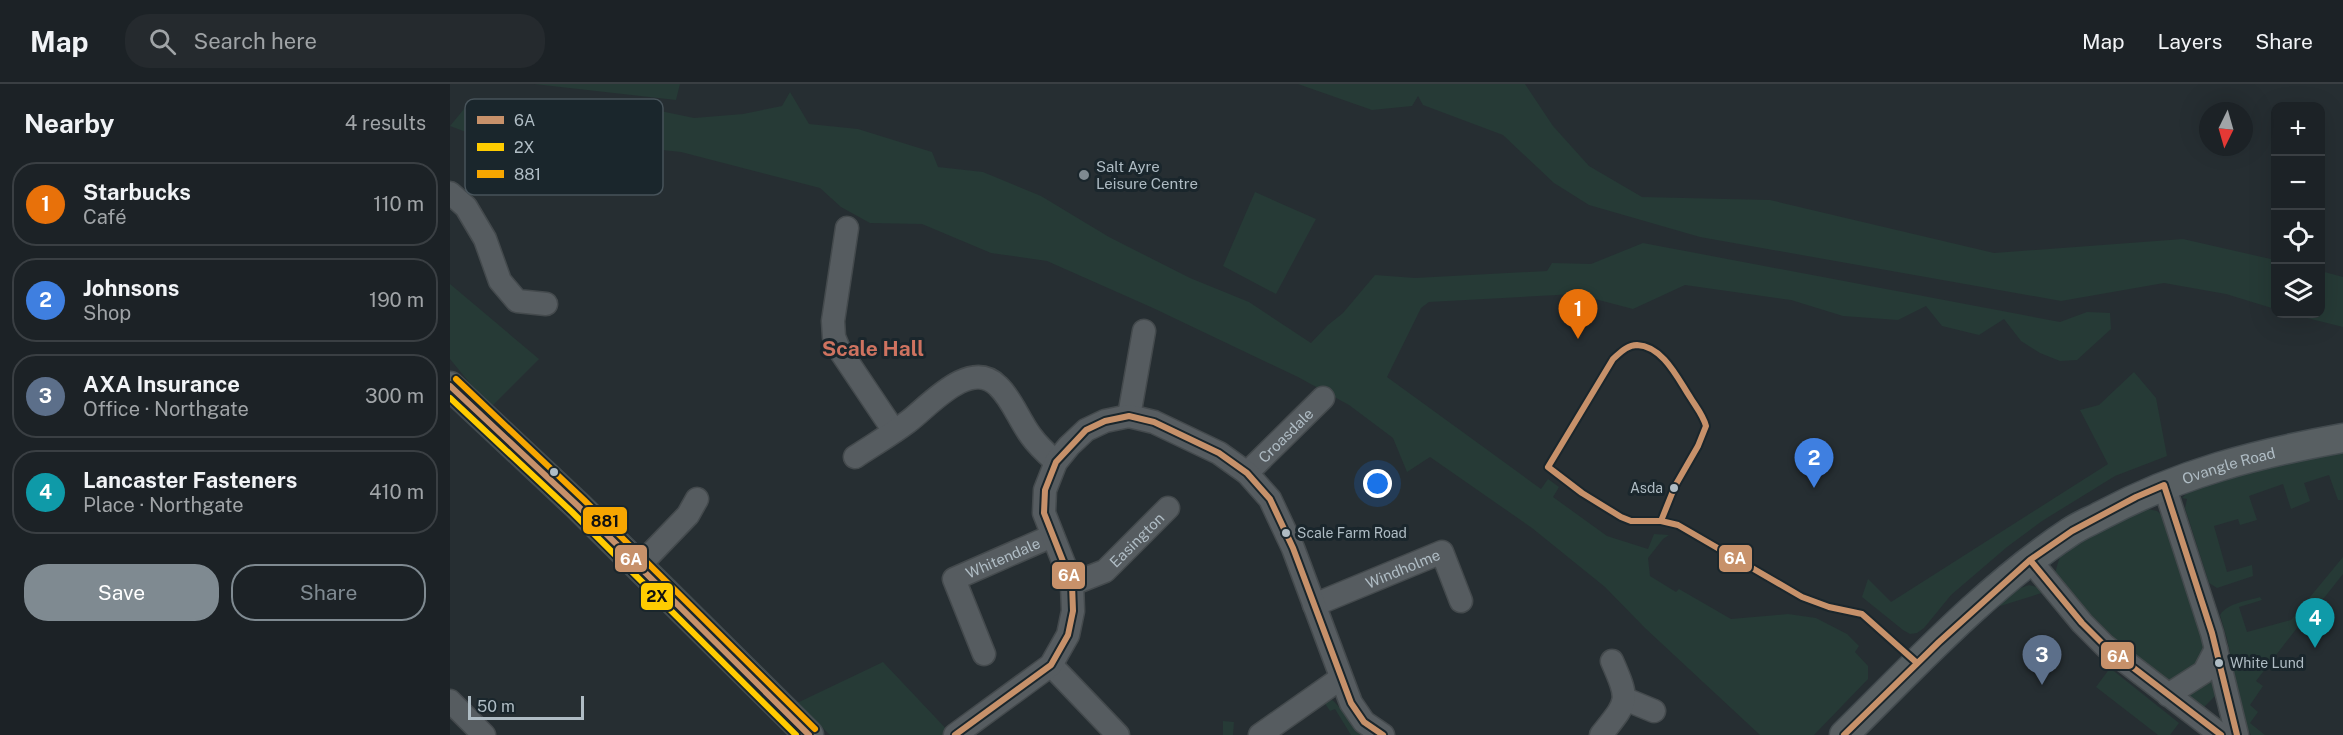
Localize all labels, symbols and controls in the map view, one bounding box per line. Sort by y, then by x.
search box [125,14,545,68]
text: Map [30,25,89,58]
icon: search [146,25,179,58]
text: Search here [194,28,317,54]
text: Map [2082,29,2125,54]
text: Layers [2158,29,2222,54]
text: Share [2255,29,2313,54]
legend [465,99,663,195]
north arrow [2199,102,2253,156]
map controls [2271,102,2325,318]
button: + [2271,102,2325,156]
text: Nearby [24,108,114,139]
text: 4 results [345,111,426,135]
text: 6A [514,111,535,130]
text: 2X [514,138,535,157]
button: − [2271,156,2325,210]
place label: Salt Ayre Leisure Centre [1096,158,1198,192]
text: 881 [514,165,541,184]
marker: Salt Ayre Leisure Centre [1077,168,1091,182]
text: Starbucks [83,179,191,205]
text: 1 [41,192,50,216]
text: 110 m [373,192,424,216]
text: Café [83,205,126,229]
button: locate [2271,210,2325,264]
button: layers [2271,264,2325,318]
text: Johnsons [83,275,179,301]
text: 2 [39,288,52,312]
text: 190 m [369,288,424,312]
pin: 1 [1558,290,1598,339]
text: Shop [83,301,131,325]
district label: Scale Hall [822,336,924,361]
text: AXA Insurance [83,371,240,397]
text: 3 [39,384,52,408]
text: 300 m [365,384,424,408]
text: Office · Northgate [83,397,249,421]
street label: Croasdale [1254,404,1316,466]
pin: 2 [1794,438,1834,488]
street label: Ovangle Road [2180,444,2277,487]
unlabelled marker [548,466,560,478]
text: Lancaster Fasteners [83,467,297,493]
your location [1363,469,1392,498]
text: 4 [39,480,52,504]
text: 410 m [369,480,424,504]
place label: Asda [1630,480,1663,496]
marker: Asda [1668,482,1680,494]
text: Place · Northgate [83,493,244,517]
line badge: 881 [582,506,628,535]
street label: Easington [1106,509,1167,570]
text: 881 [591,512,619,531]
place label: Scale Farm Road [1297,525,1407,541]
marker: Scale Farm Road [1280,527,1292,539]
street label: Whitendale [963,534,1043,581]
line badge: 6A [614,544,648,573]
line badge: 6A [1718,544,1753,573]
street label: Windholme [1363,545,1442,591]
text: 6A [1724,549,1746,568]
text: 6A [620,550,642,569]
line badge: 6A [1051,561,1086,590]
button: Save [24,564,219,621]
button: Share [231,564,426,621]
text: 6A [1058,566,1080,585]
line badge: 2X [640,582,674,611]
text: 2X [646,587,668,606]
pin: 4 [2296,598,2334,648]
pin: 3 [2022,636,2062,685]
line badge: 6A [2100,641,2135,670]
text: 6A [2107,647,2129,666]
place label: White Lund [2230,655,2304,671]
marker: White Lund [2213,657,2225,669]
scale bar [468,693,584,720]
text: 50 m [477,697,515,716]

